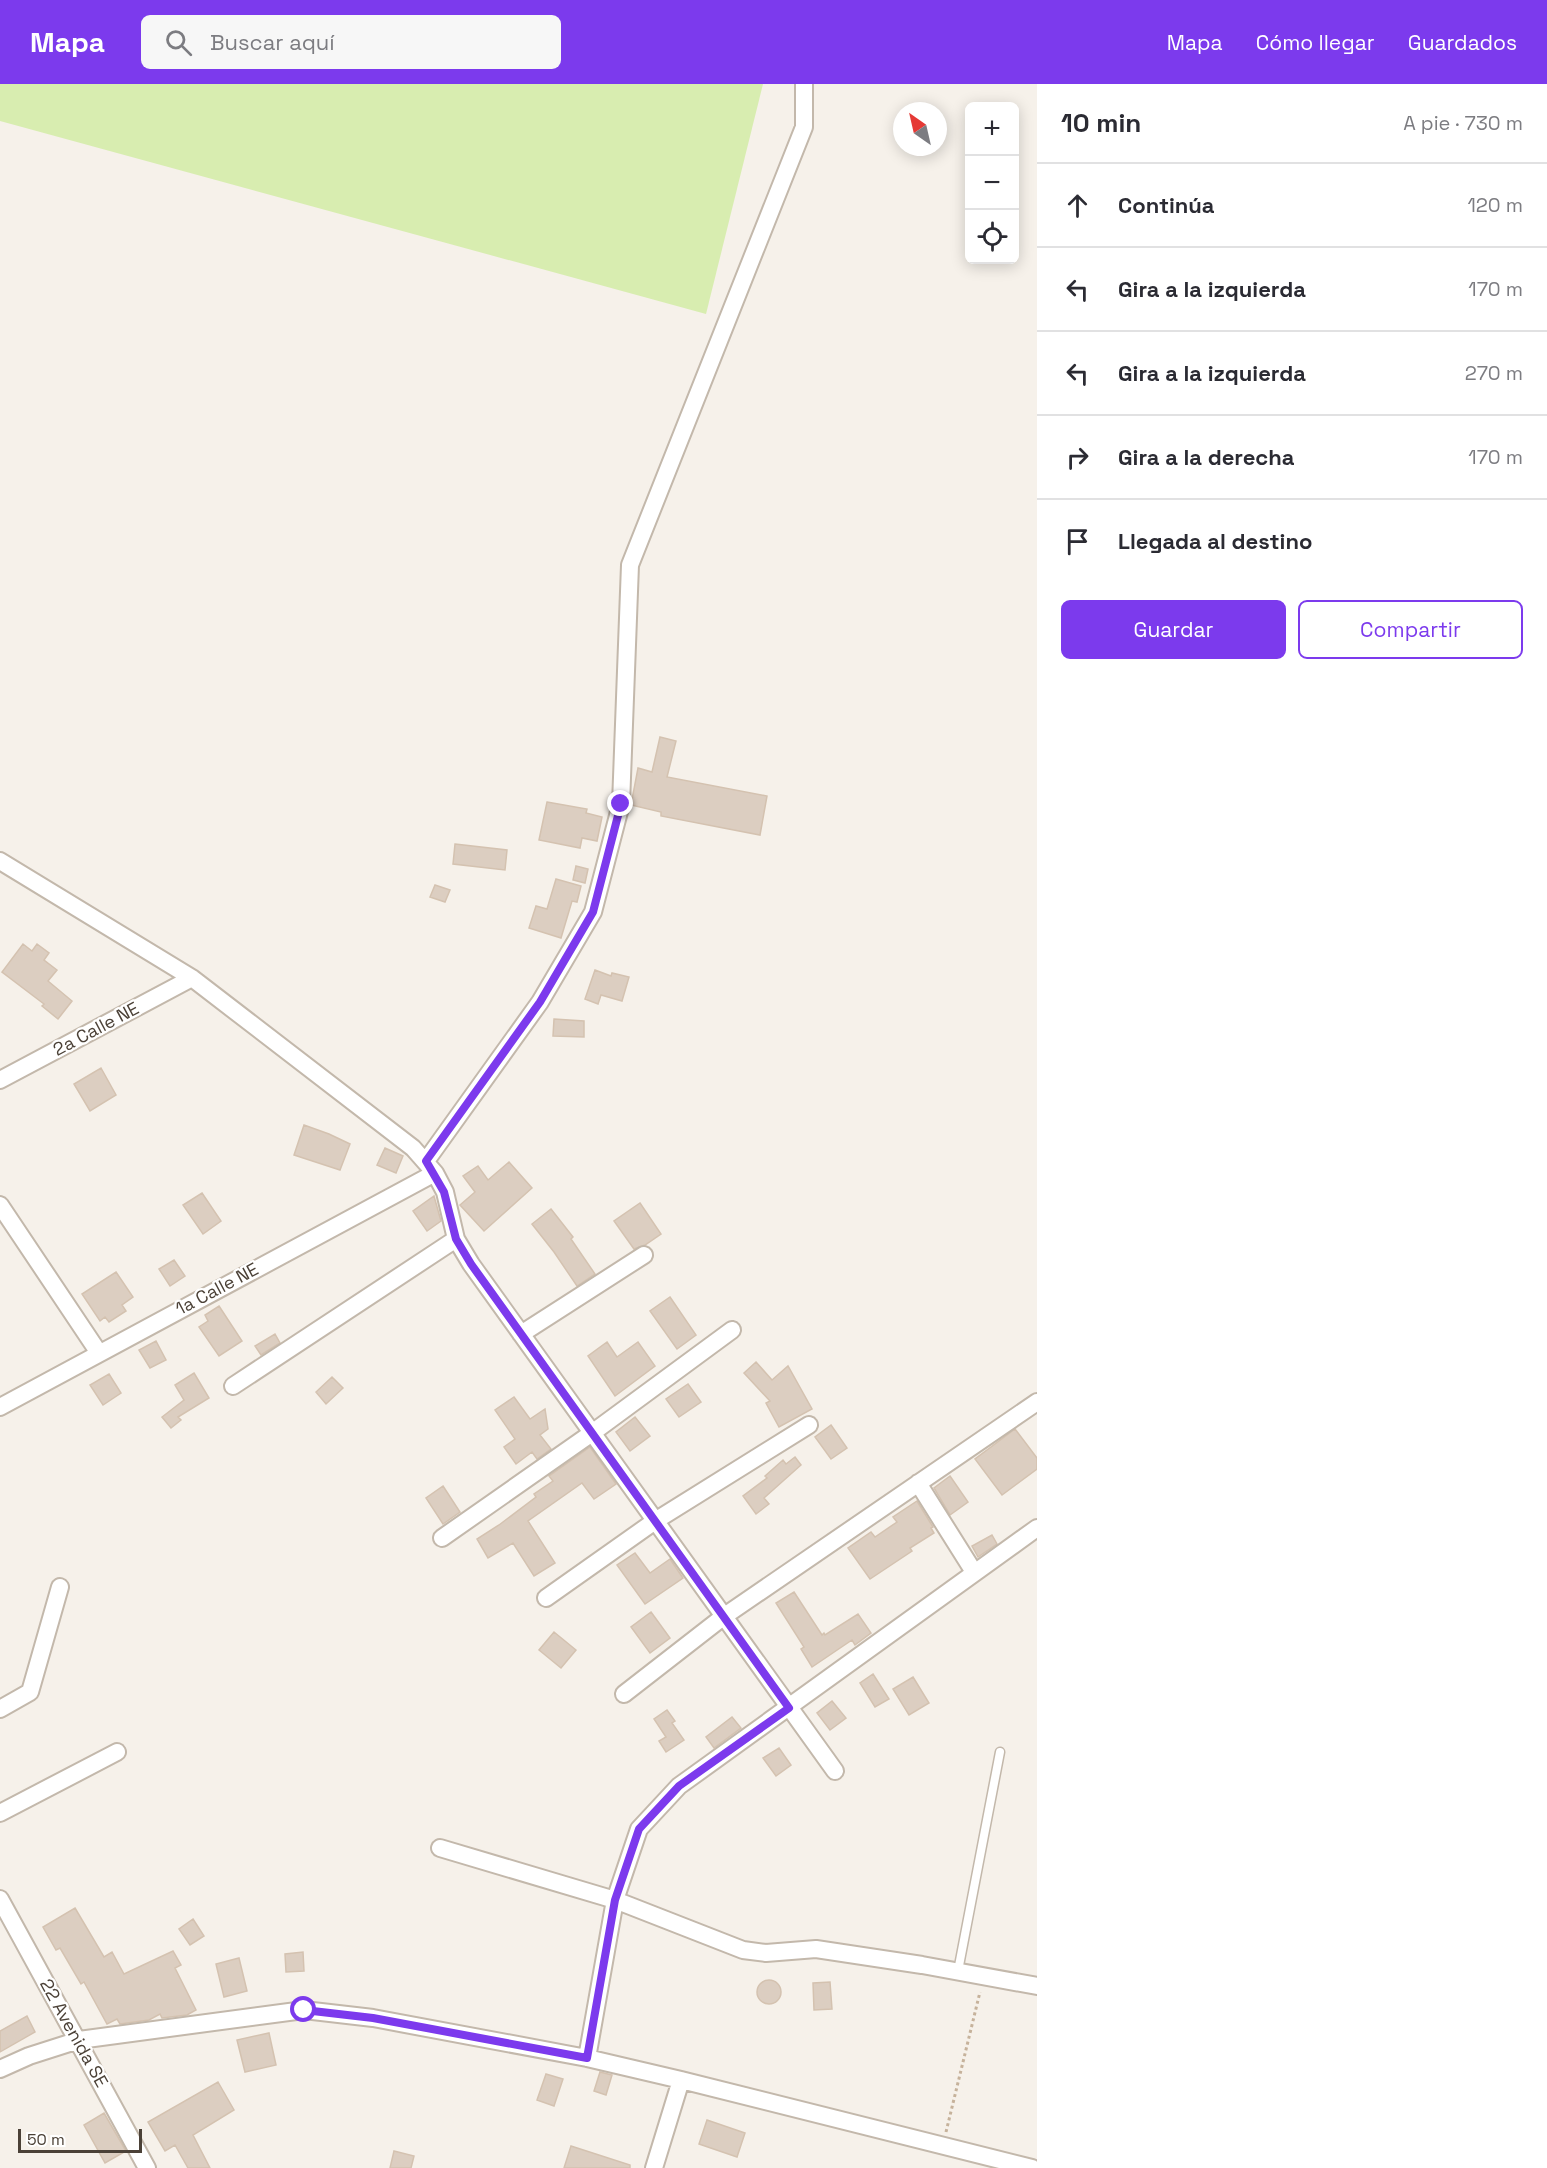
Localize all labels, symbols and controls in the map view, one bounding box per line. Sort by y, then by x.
search box [141,15,561,69]
text: Mapa [30,24,105,60]
icon: search [162,26,195,59]
text: Buscar aquí [210,28,335,56]
text: Mapa [1167,29,1223,56]
text: Cómo llegar [1256,29,1375,56]
text: Guardados [1408,29,1517,56]
north arrow [893,102,947,156]
map controls [965,102,1019,264]
button: + [965,102,1019,156]
text: 10 min [1061,106,1141,140]
text: A pie · 730 m [1403,110,1523,136]
button: − [965,156,1019,210]
icon: ahead [1061,189,1094,222]
text: Continúa [1118,191,1214,219]
text: 120 m [1467,192,1523,218]
button: locate [965,210,1019,264]
icon: left [1061,273,1094,306]
text: Gira a la izquierda [1118,275,1306,303]
text: 170 m [1468,276,1523,302]
icon: left [1061,357,1094,390]
text: Gira a la izquierda [1118,359,1306,387]
text: 270 m [1465,360,1523,386]
icon: right [1061,441,1094,474]
text: Gira a la derecha [1118,443,1295,471]
text: 170 m [1468,444,1523,470]
icon: arrive [1061,525,1094,558]
text: Llegada al destino [1118,527,1312,555]
button: Guardar [1061,600,1286,659]
button: Compartir [1298,600,1523,659]
route end [607,790,633,816]
street label: 2a Calle NE [49,996,143,1061]
street label: 1a Calle NE [171,1257,262,1320]
street label: 22 Avenida SE [35,1975,114,2091]
route start [290,1996,316,2022]
scale bar [18,2126,142,2154]
text: 50 m [27,2129,65,2150]

